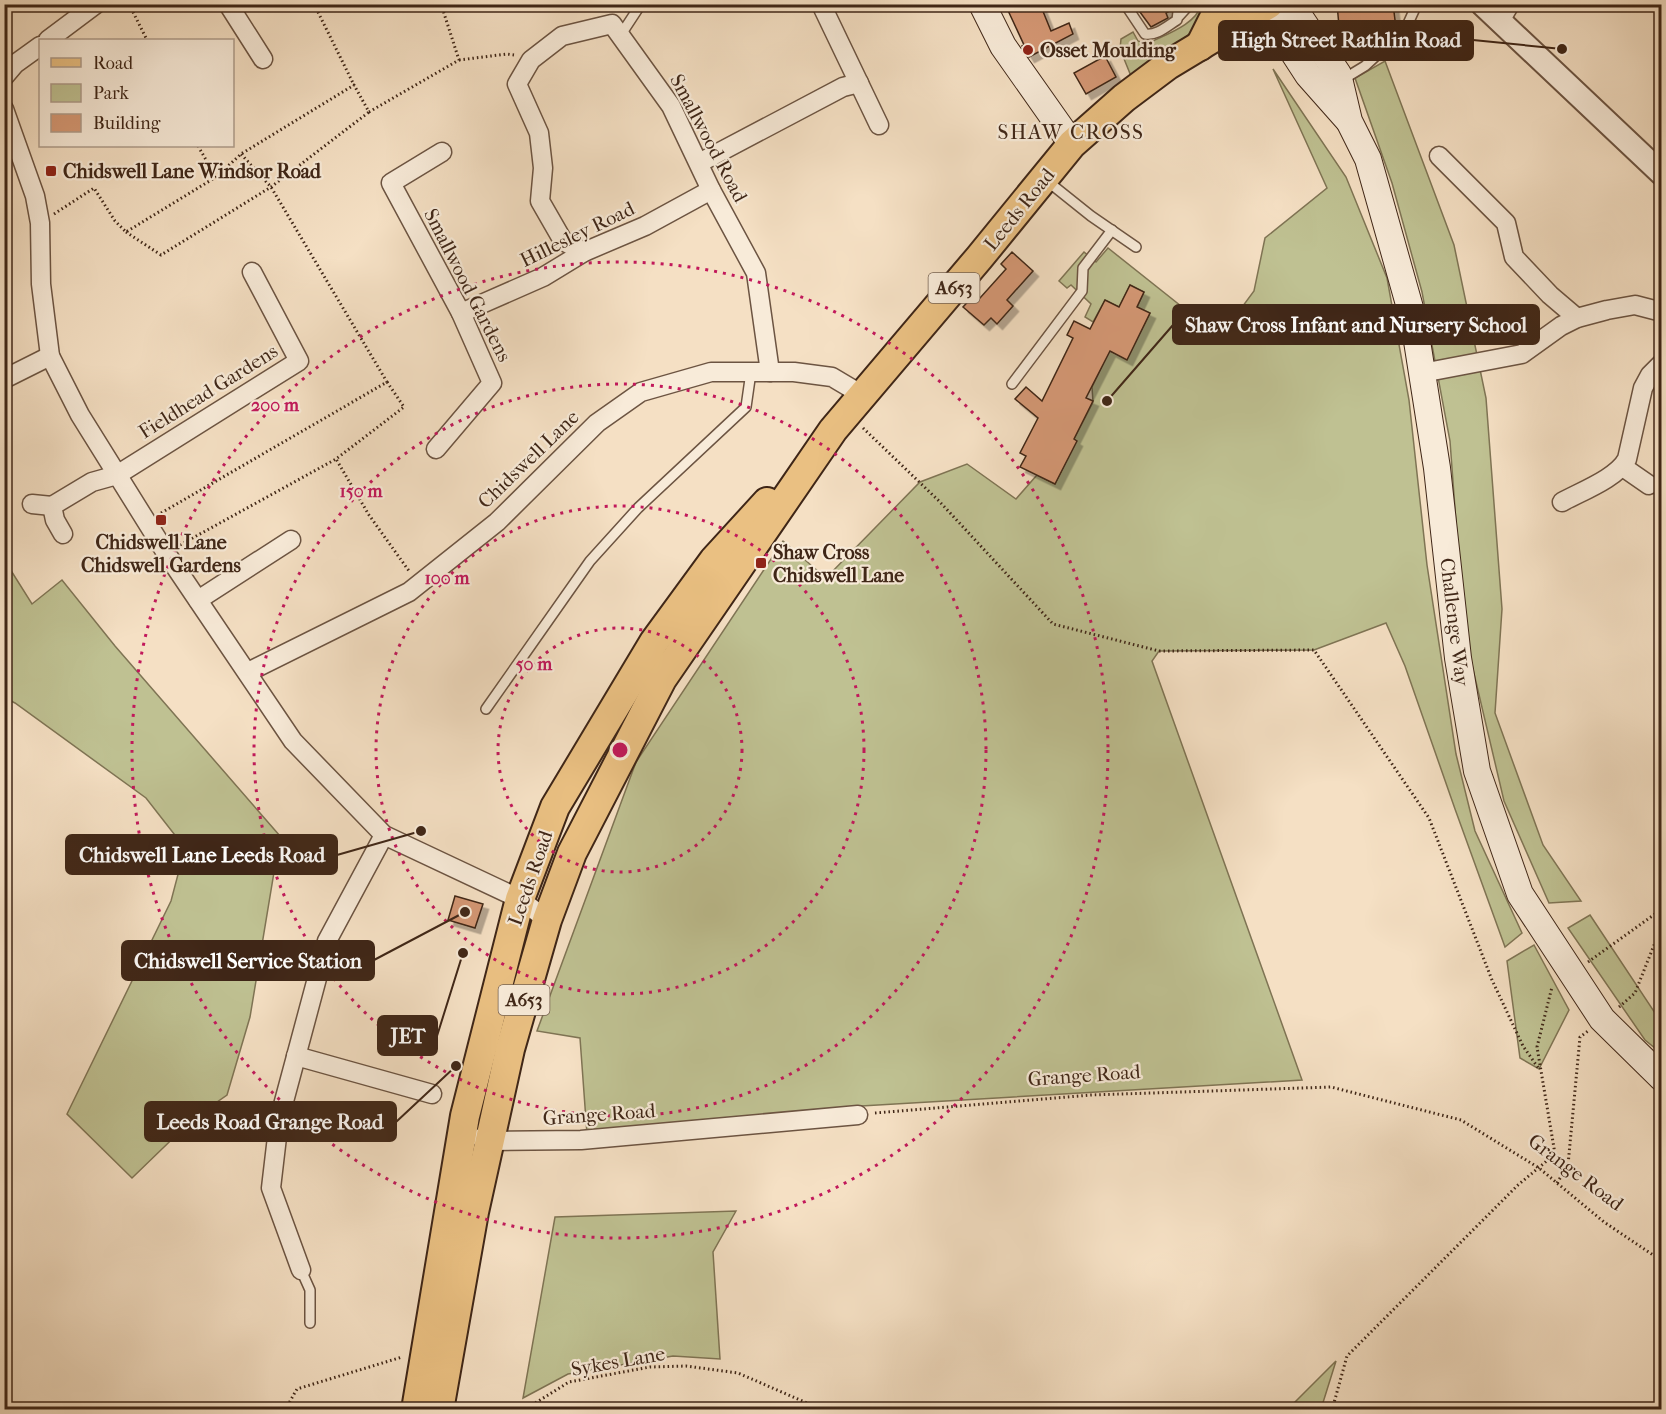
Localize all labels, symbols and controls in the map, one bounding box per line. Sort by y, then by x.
callout: High Street Rathlin Road [1219,21,1473,60]
text: High Street Rathlin Road [1231,28,1462,52]
legend [39,39,234,147]
place label: Osset Moulding [1040,39,1177,62]
marker: Osset Moulding [1021,43,1035,57]
text: Road [93,53,133,74]
street label: Smallwood Road [665,70,752,207]
text: Park [93,83,130,104]
text: Building [93,113,161,134]
district label: SHAW CROSS [998,120,1144,144]
place label: Chidswell Lane Windsor Road [63,160,322,183]
street label: Leeds Road [979,163,1060,255]
marker: Chidswell Lane Windsor Road [44,164,58,178]
street label: Hillesley Road [516,196,639,272]
street label: Smallwood Gardens [419,205,516,366]
road number: A653 [928,273,980,303]
callout: Shaw Cross Infant and Nursery School [1173,305,1539,344]
text: Shaw Cross Infant and Nursery School [1185,313,1527,337]
street label: Fieldhead Gardens [135,339,282,443]
text: 200 m [251,395,300,416]
street label: Chidswell Lane [473,405,584,513]
text: 150 m [340,481,383,502]
marker: Chidswell Lane Chidswell Gardens [154,513,168,527]
place label: Chidswell Lane Chidswell Gardens [81,531,242,577]
place label: Shaw Cross Chidswell Lane [773,541,904,587]
marker: Shaw Cross Chidswell Lane [754,556,768,570]
street label: Challenge Way [1435,557,1474,689]
text: 100 m [424,568,471,589]
text: 50 m [516,654,553,675]
centre of rings [610,740,630,760]
street label: Leeds Road [503,827,558,929]
callout: Chidswell Lane Leeds Road [66,835,337,874]
text: Chidswell Lane Leeds Road [79,843,326,867]
callout: Chidswell Service Station [122,941,374,980]
text: Chidswell Service Station [134,949,363,973]
road number: A653 [498,985,550,1015]
callout: JET [378,1016,437,1055]
text: JET [389,1024,426,1048]
street label: Grange Road [1027,1060,1142,1091]
street label: Grange Road [542,1099,657,1130]
callout: Leeds Road Grange Road [145,1102,396,1141]
text: Leeds Road Grange Road [156,1110,384,1134]
street label: Grange Road [1524,1129,1629,1216]
street label: Sykes Lane [569,1342,667,1381]

